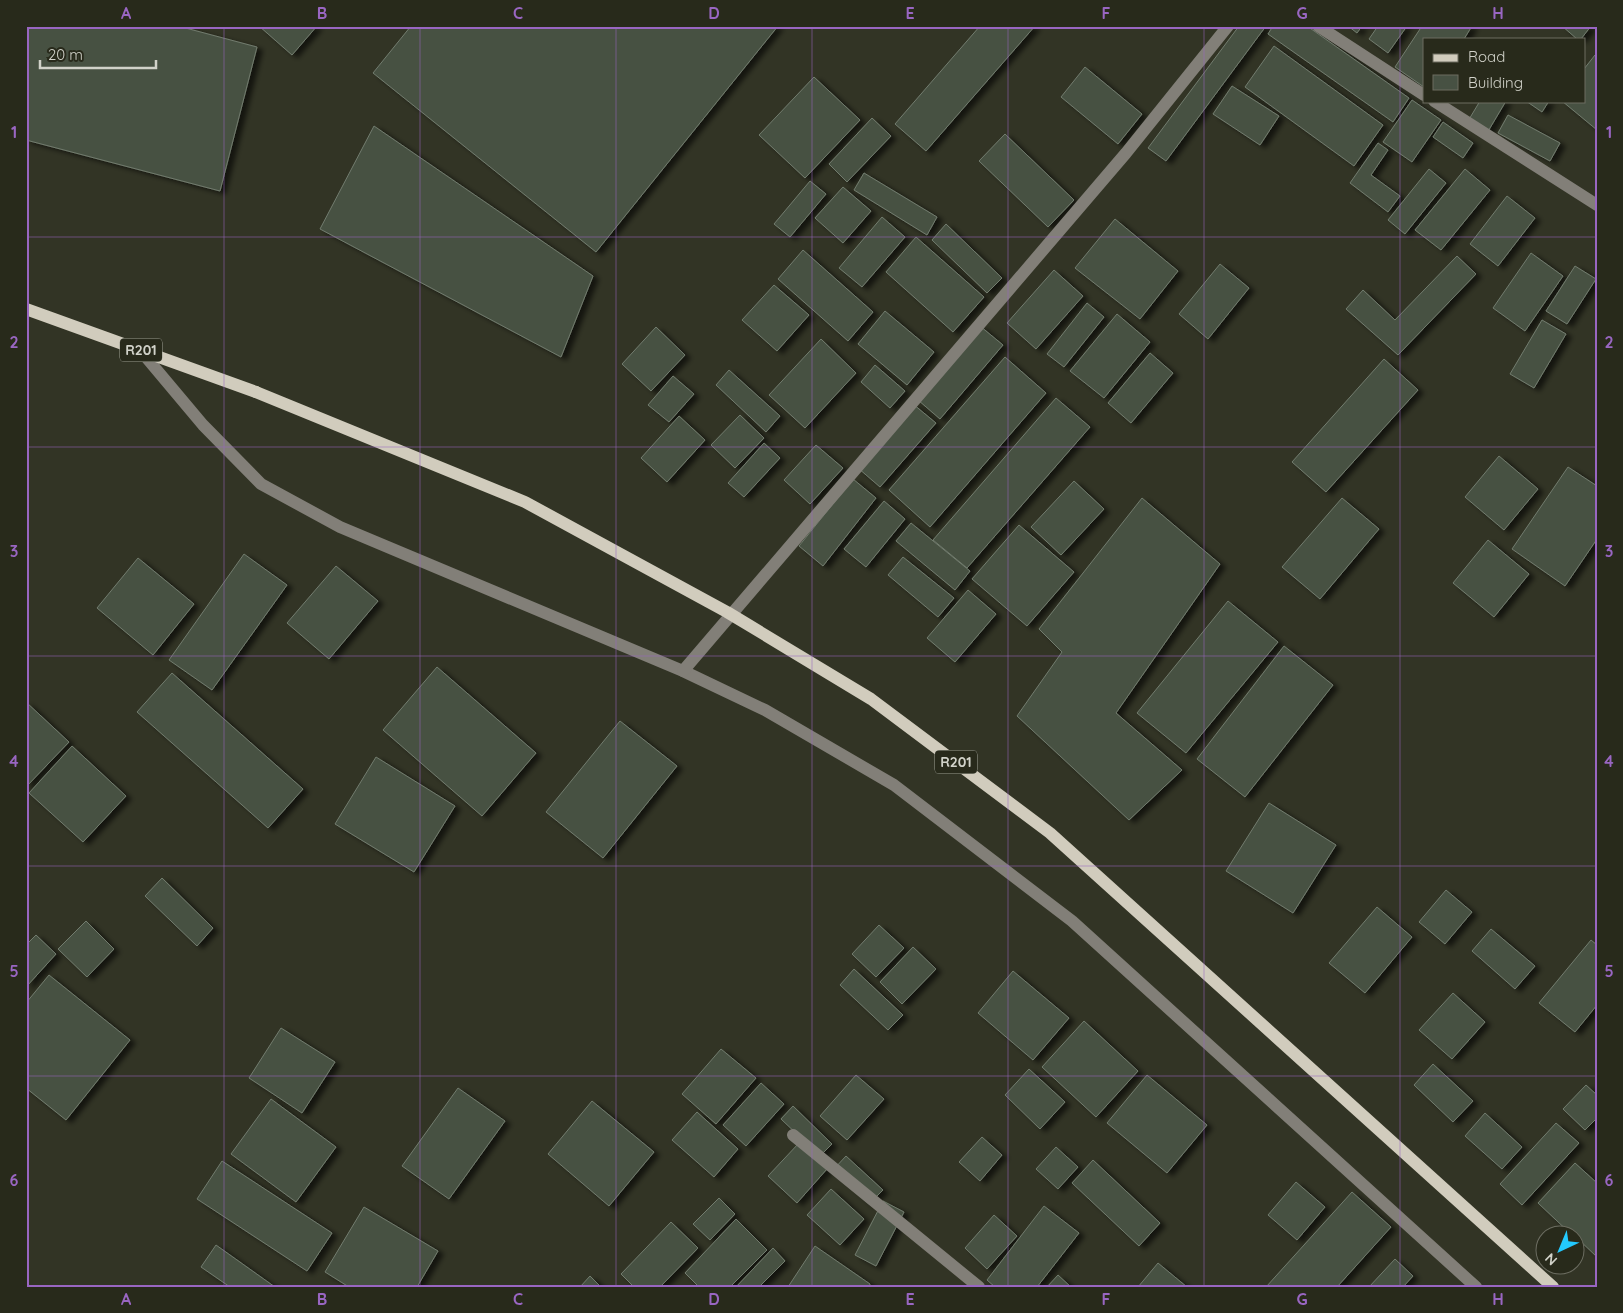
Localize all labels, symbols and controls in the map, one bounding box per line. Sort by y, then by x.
text: A [121,3,132,23]
text: B [317,3,327,23]
text: C [513,3,523,23]
text: D [708,3,720,23]
text: E [905,3,915,23]
text: F [1102,3,1111,23]
text: G [1296,3,1308,23]
text: H [1492,3,1504,23]
scale bar [40,38,156,70]
legend [1423,38,1586,102]
text: 20 m [48,45,83,64]
text: Road [1468,47,1505,66]
text: Building [1468,73,1523,92]
text: 1 [11,122,17,142]
text: 1 [1606,122,1612,142]
text: 2 [9,332,19,352]
text: 2 [1604,332,1614,352]
road number: R201 [120,338,162,362]
text: 3 [10,541,18,561]
text: 3 [1605,541,1613,561]
road number: R201 [935,750,977,774]
text: 4 [9,751,19,771]
text: 4 [1604,751,1614,771]
text: 5 [9,961,19,981]
text: 5 [1604,961,1614,981]
text: 6 [10,1170,19,1190]
text: 6 [1605,1170,1614,1190]
north arrow [1536,1226,1586,1276]
text: N [1541,1249,1561,1269]
text: A [121,1289,132,1309]
text: B [317,1289,327,1309]
text: C [513,1289,523,1309]
text: D [708,1289,720,1309]
text: E [905,1289,915,1309]
text: F [1102,1289,1111,1309]
text: G [1296,1289,1308,1309]
text: H [1492,1289,1504,1309]

